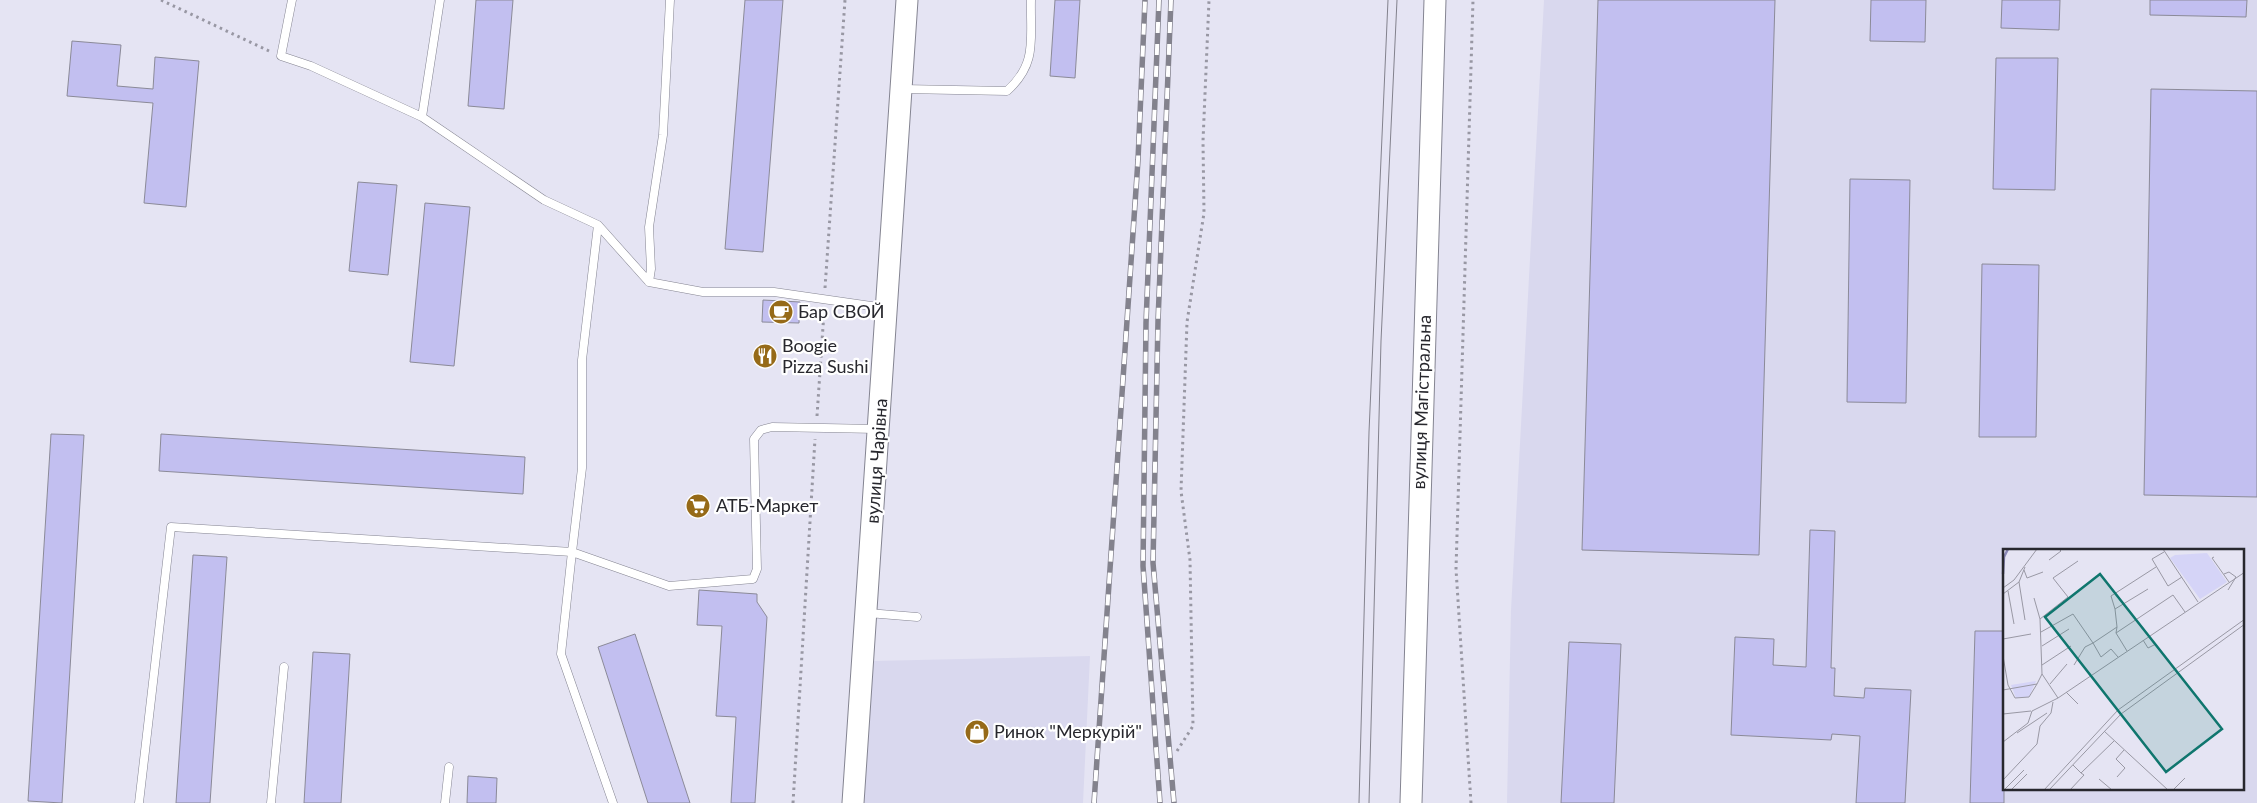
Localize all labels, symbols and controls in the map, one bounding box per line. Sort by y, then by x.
cafe icon: Бар СВОЙ [768,299,794,325]
place label: Бар СВОЙ [798,300,885,322]
street label: вулиця Магістральна [1407,314,1435,490]
place label: Boogie Pizza Sushi [782,334,869,377]
restaurant icon: Boogie Pizza Sushi [752,343,778,369]
street label: вулиця Чарівна [861,398,891,524]
supermarket icon: АТБ-Маркет [685,493,711,519]
place label: АТБ-Маркет [716,494,818,516]
inset map [2003,549,2244,790]
shop icon: Ринок "Меркурій" [964,719,990,745]
place label: Ринок "Меркурій" [994,720,1142,742]

